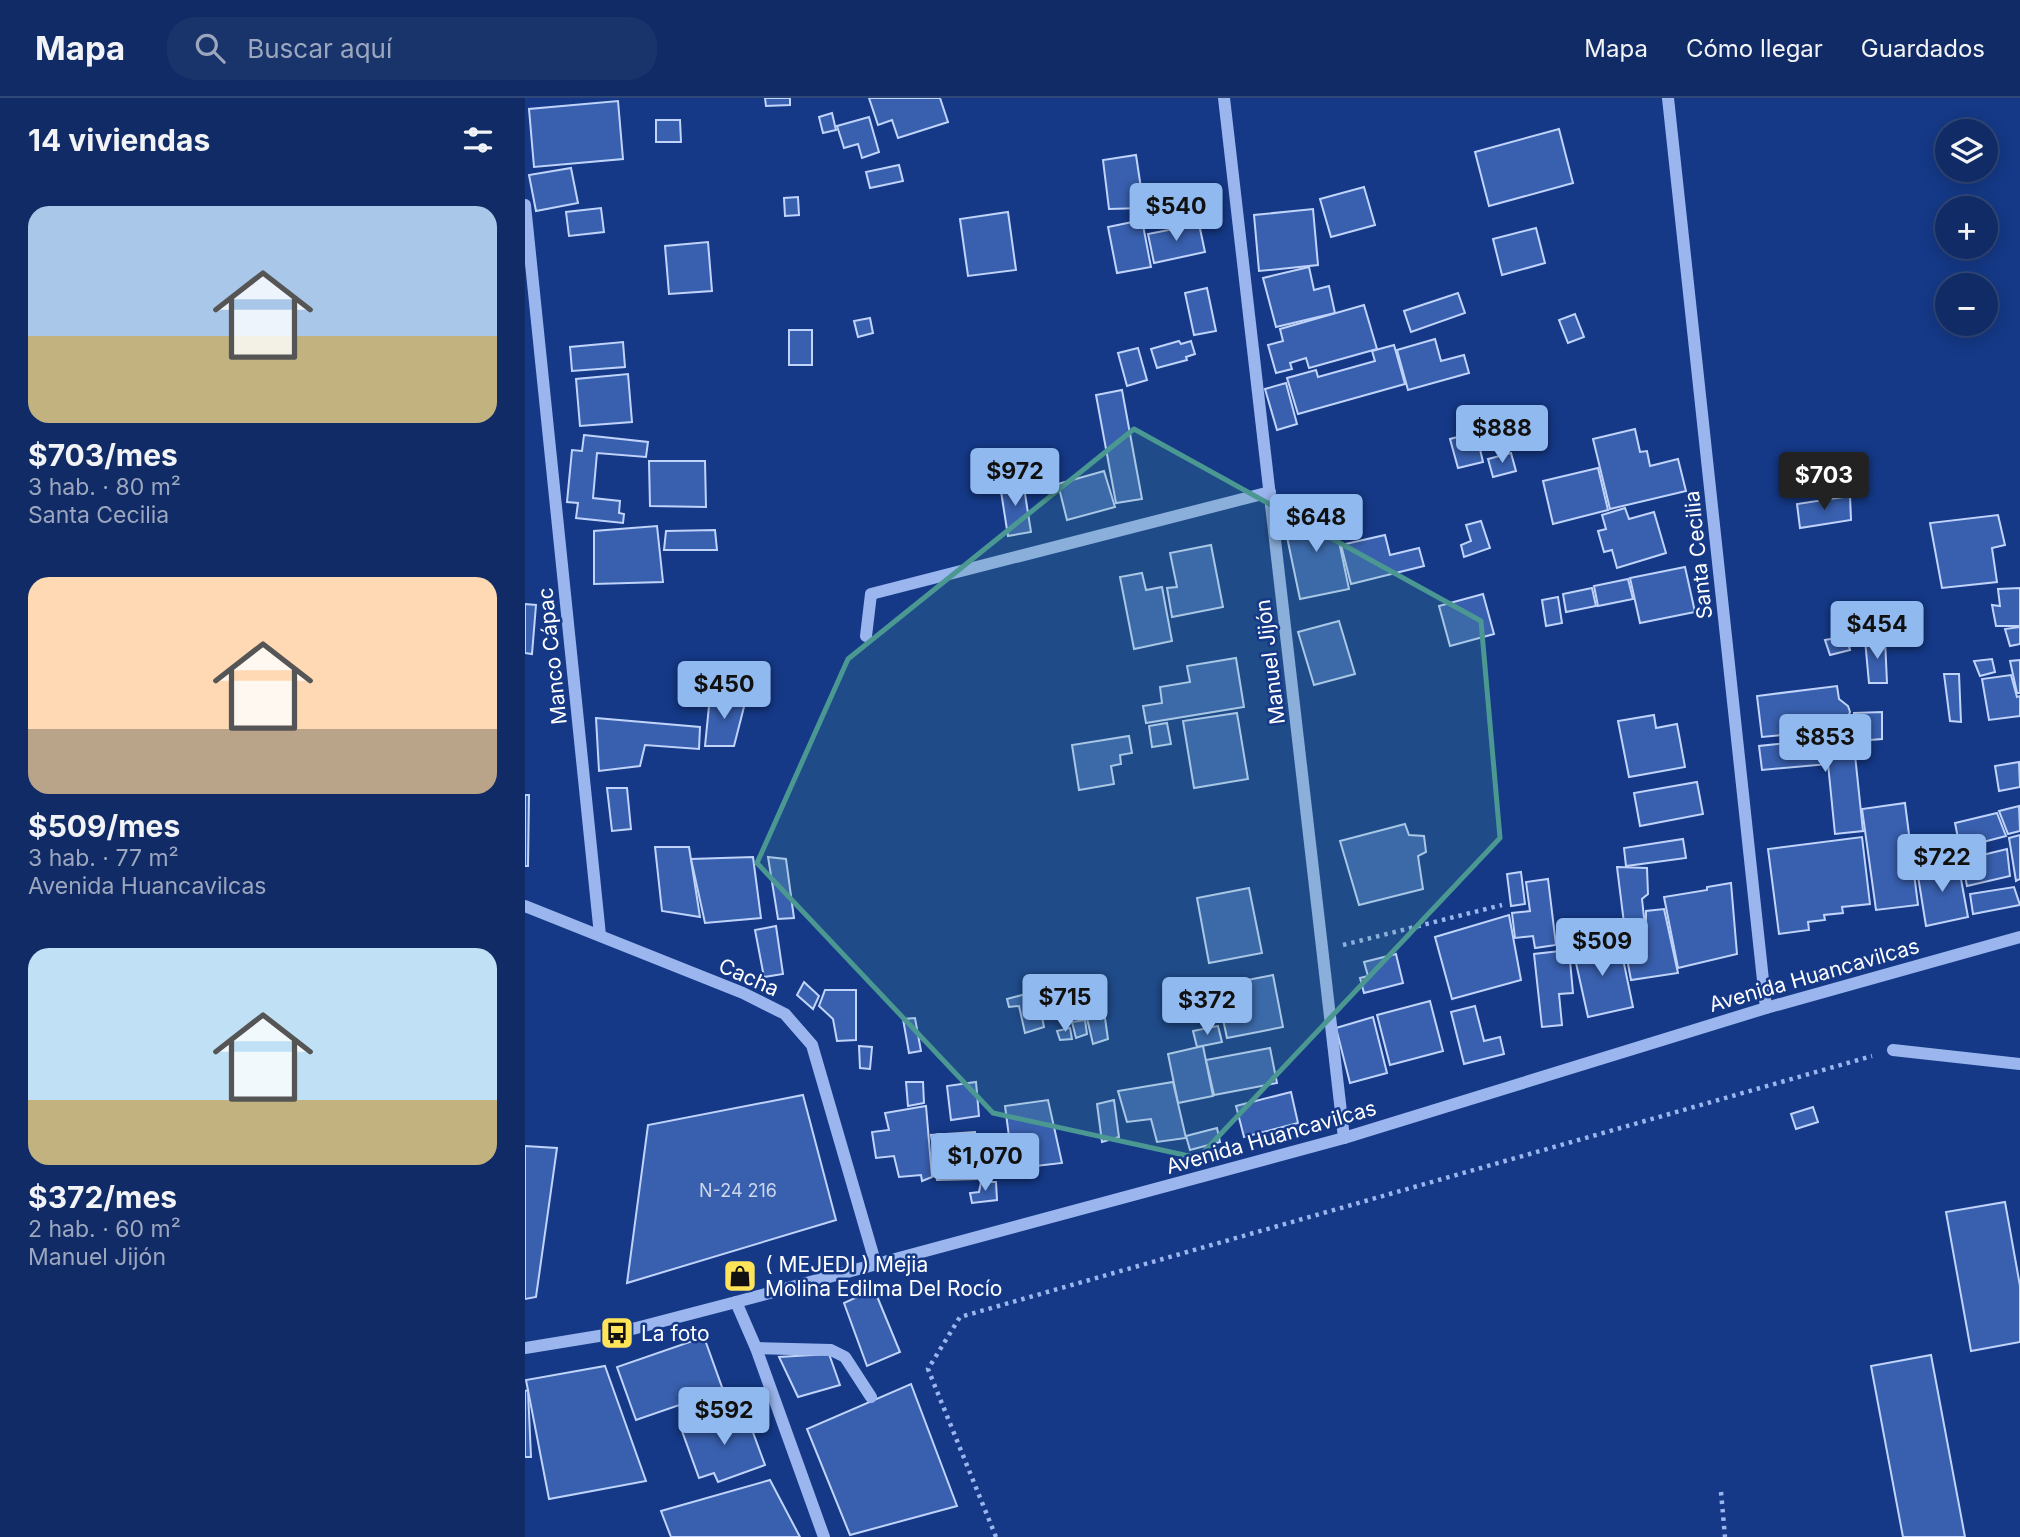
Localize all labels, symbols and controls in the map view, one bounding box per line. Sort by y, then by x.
search box [167,17,657,80]
text: Mapa [35,28,125,68]
icon: search [191,29,229,67]
text: Buscar aquí [247,33,392,64]
text: Mapa [1584,34,1648,63]
text: Cómo llegar [1686,34,1823,63]
text: Guardados [1861,34,1985,63]
map controls [1935,119,1998,336]
button: layers [1935,119,1998,182]
icon: filters [459,121,497,159]
text: 14 viviendas [28,122,210,158]
pin: $540 [1135,184,1217,243]
text: $540 [1146,192,1206,220]
button: + [1935,196,1998,259]
icon: home [200,252,326,378]
button: − [1935,273,1998,336]
pin: $888 [1461,406,1543,465]
text: $888 [1472,414,1532,442]
text: $703/mes [28,437,178,473]
pin: $972 [974,448,1056,508]
pin: $703 [1783,452,1865,512]
text: $972 [986,457,1044,485]
text: $703 [1795,461,1853,489]
text: 3 hab. · 80 m² [28,473,181,501]
street label: Santa Cecilia [1679,490,1717,620]
pin: $648 [1275,494,1357,554]
text: Santa Cecilia [28,501,169,529]
text: $648 [1286,503,1346,531]
street label: Manco Cápac [532,586,572,726]
street label: Manuel Jijón [1250,598,1290,726]
pin: $454 [1836,602,1918,661]
text: $454 [1847,610,1907,638]
icon: home [200,623,326,749]
pin: $450 [683,662,765,721]
text: $450 [694,670,754,698]
pin: $853 [1784,714,1866,774]
text: $853 [1795,723,1855,751]
text: $509/mes [28,808,180,844]
pin: $722 [1901,834,1983,894]
text: $722 [1913,843,1971,871]
text: 3 hab. · 77 m² [28,844,179,872]
text: Avenida Huancavilcas [28,872,266,900]
pin: $509 [1561,918,1643,978]
text: $509 [1572,927,1632,955]
street label: Avenida Huancavilcas [1706,933,1922,1017]
street label: Cacha [715,953,783,1001]
pin: $715 [1024,974,1106,1034]
pin: $372 [1166,978,1248,1037]
text: $715 [1038,983,1092,1011]
text: $372 [1178,986,1236,1014]
icon: home [200,994,326,1120]
street label: Avenida Huancavilcas [1163,1095,1379,1179]
pin: $1,070 [928,1134,1042,1193]
text: $1,070 [947,1142,1023,1170]
text: $372/mes [28,1179,177,1215]
house number: N-24 216 [699,1180,777,1201]
text: 2 hab. · 60 m² [28,1215,181,1243]
text: Manuel Jijón [28,1243,166,1271]
place label: ( MEJEDI ) Mejia Molina Edilma Del Rocío [765,1252,1002,1301]
shop icon: ( MEJEDI ) Mejia Molina Edilma Del Rocío [721,1257,759,1295]
bus stop icon: La foto [598,1314,636,1352]
place label: La foto [641,1321,710,1346]
pin: $592 [683,1388,765,1447]
text: $592 [694,1396,754,1424]

